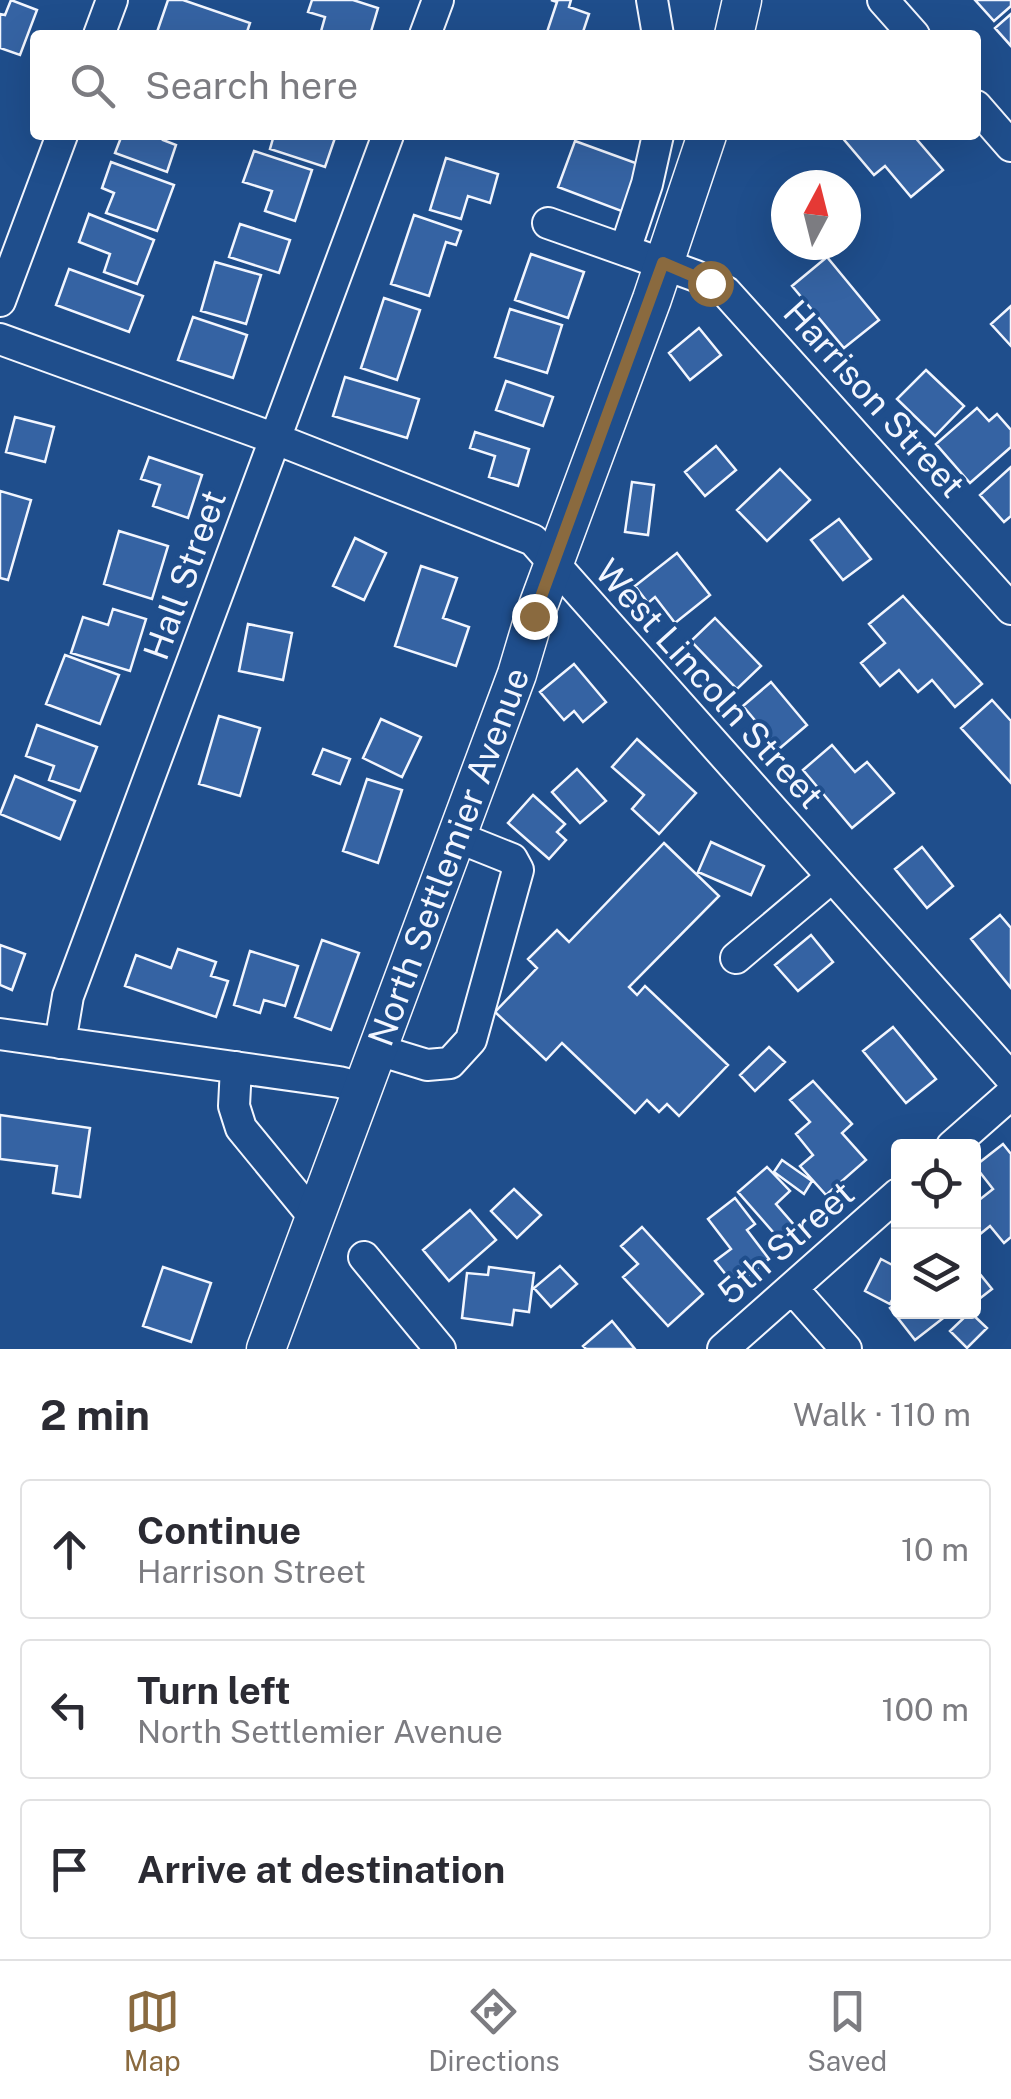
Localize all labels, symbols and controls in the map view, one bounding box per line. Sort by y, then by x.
search box [30,30,981,140]
icon: search [65,58,120,113]
text: Search here [145,63,358,108]
north arrow [771,170,861,260]
route start [688,261,734,307]
street label: Harrison Street [775,292,973,505]
street label: Hall Street [135,484,234,665]
street label: West Lincoln Street [587,551,832,816]
route end [512,594,558,640]
street label: North Settlemier Avenue [360,662,537,1051]
map controls [891,1139,981,1319]
button: locate [891,1139,981,1229]
street label: 5th Street [709,1172,862,1313]
button: layers [891,1229,981,1319]
text: 2 min [40,1390,150,1439]
text: Walk · 110 m [793,1396,971,1433]
text: Continue [137,1508,301,1553]
icon: ahead [42,1522,97,1577]
text: 10 m [901,1531,969,1568]
text: Harrison Street [137,1553,366,1590]
text: Turn left [137,1668,291,1713]
icon: left [42,1682,97,1737]
text: 100 m [882,1691,969,1728]
text: North Settlemier Avenue [137,1713,503,1750]
icon: arrive [42,1842,97,1897]
text: Arrive at destination [137,1847,505,1892]
tab: Map [124,1984,181,2077]
tab: Directions [428,1984,560,2077]
tab: Saved [807,1984,887,2077]

